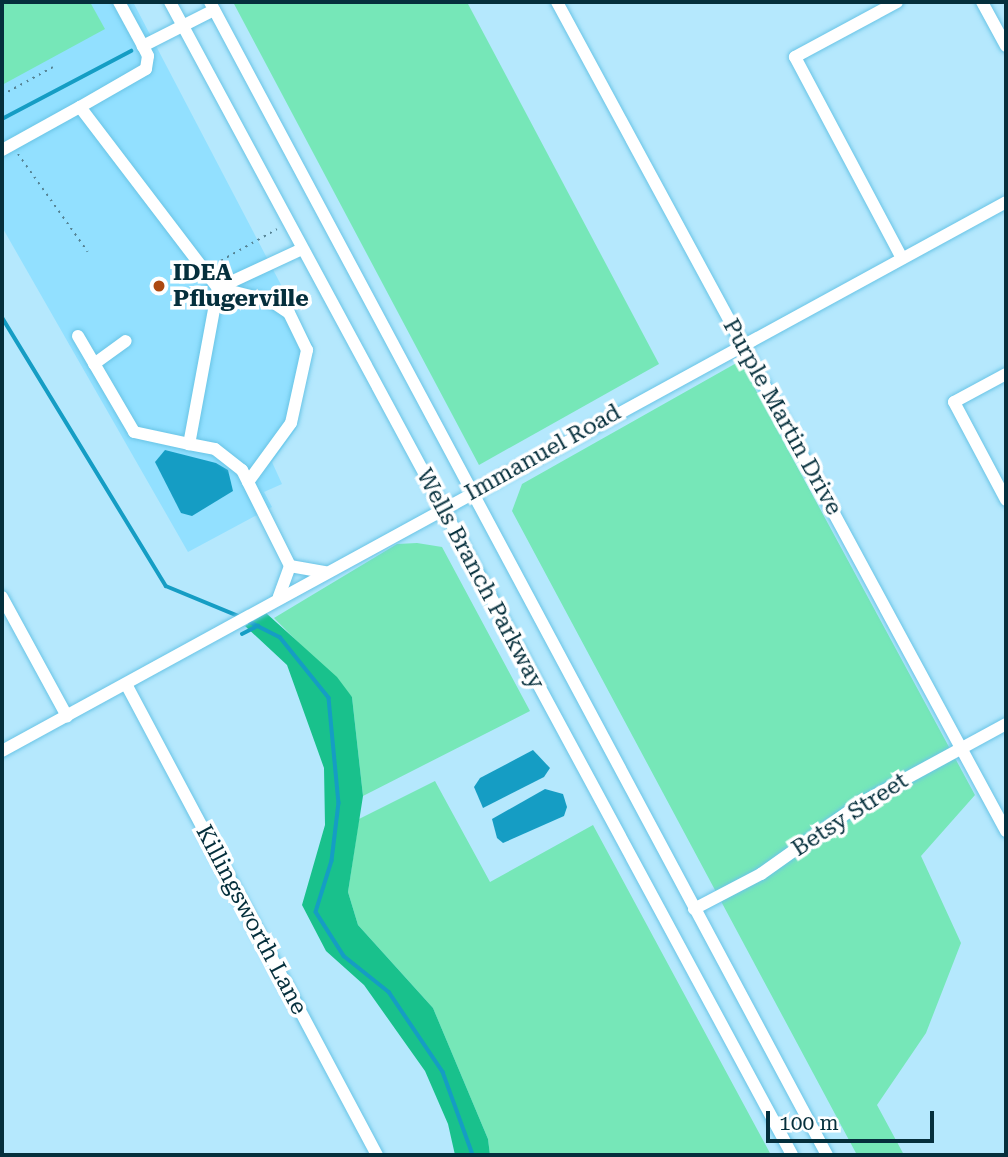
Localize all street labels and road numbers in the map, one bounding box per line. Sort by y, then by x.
street label: Purple Martin Drive [717,314,847,520]
street label: Immanuel Road [460,399,626,507]
street label: Wells Branch Parkway [410,464,550,694]
street label: Betsy Street [787,767,913,863]
street label: Killingsworth Lane [189,821,313,1019]

